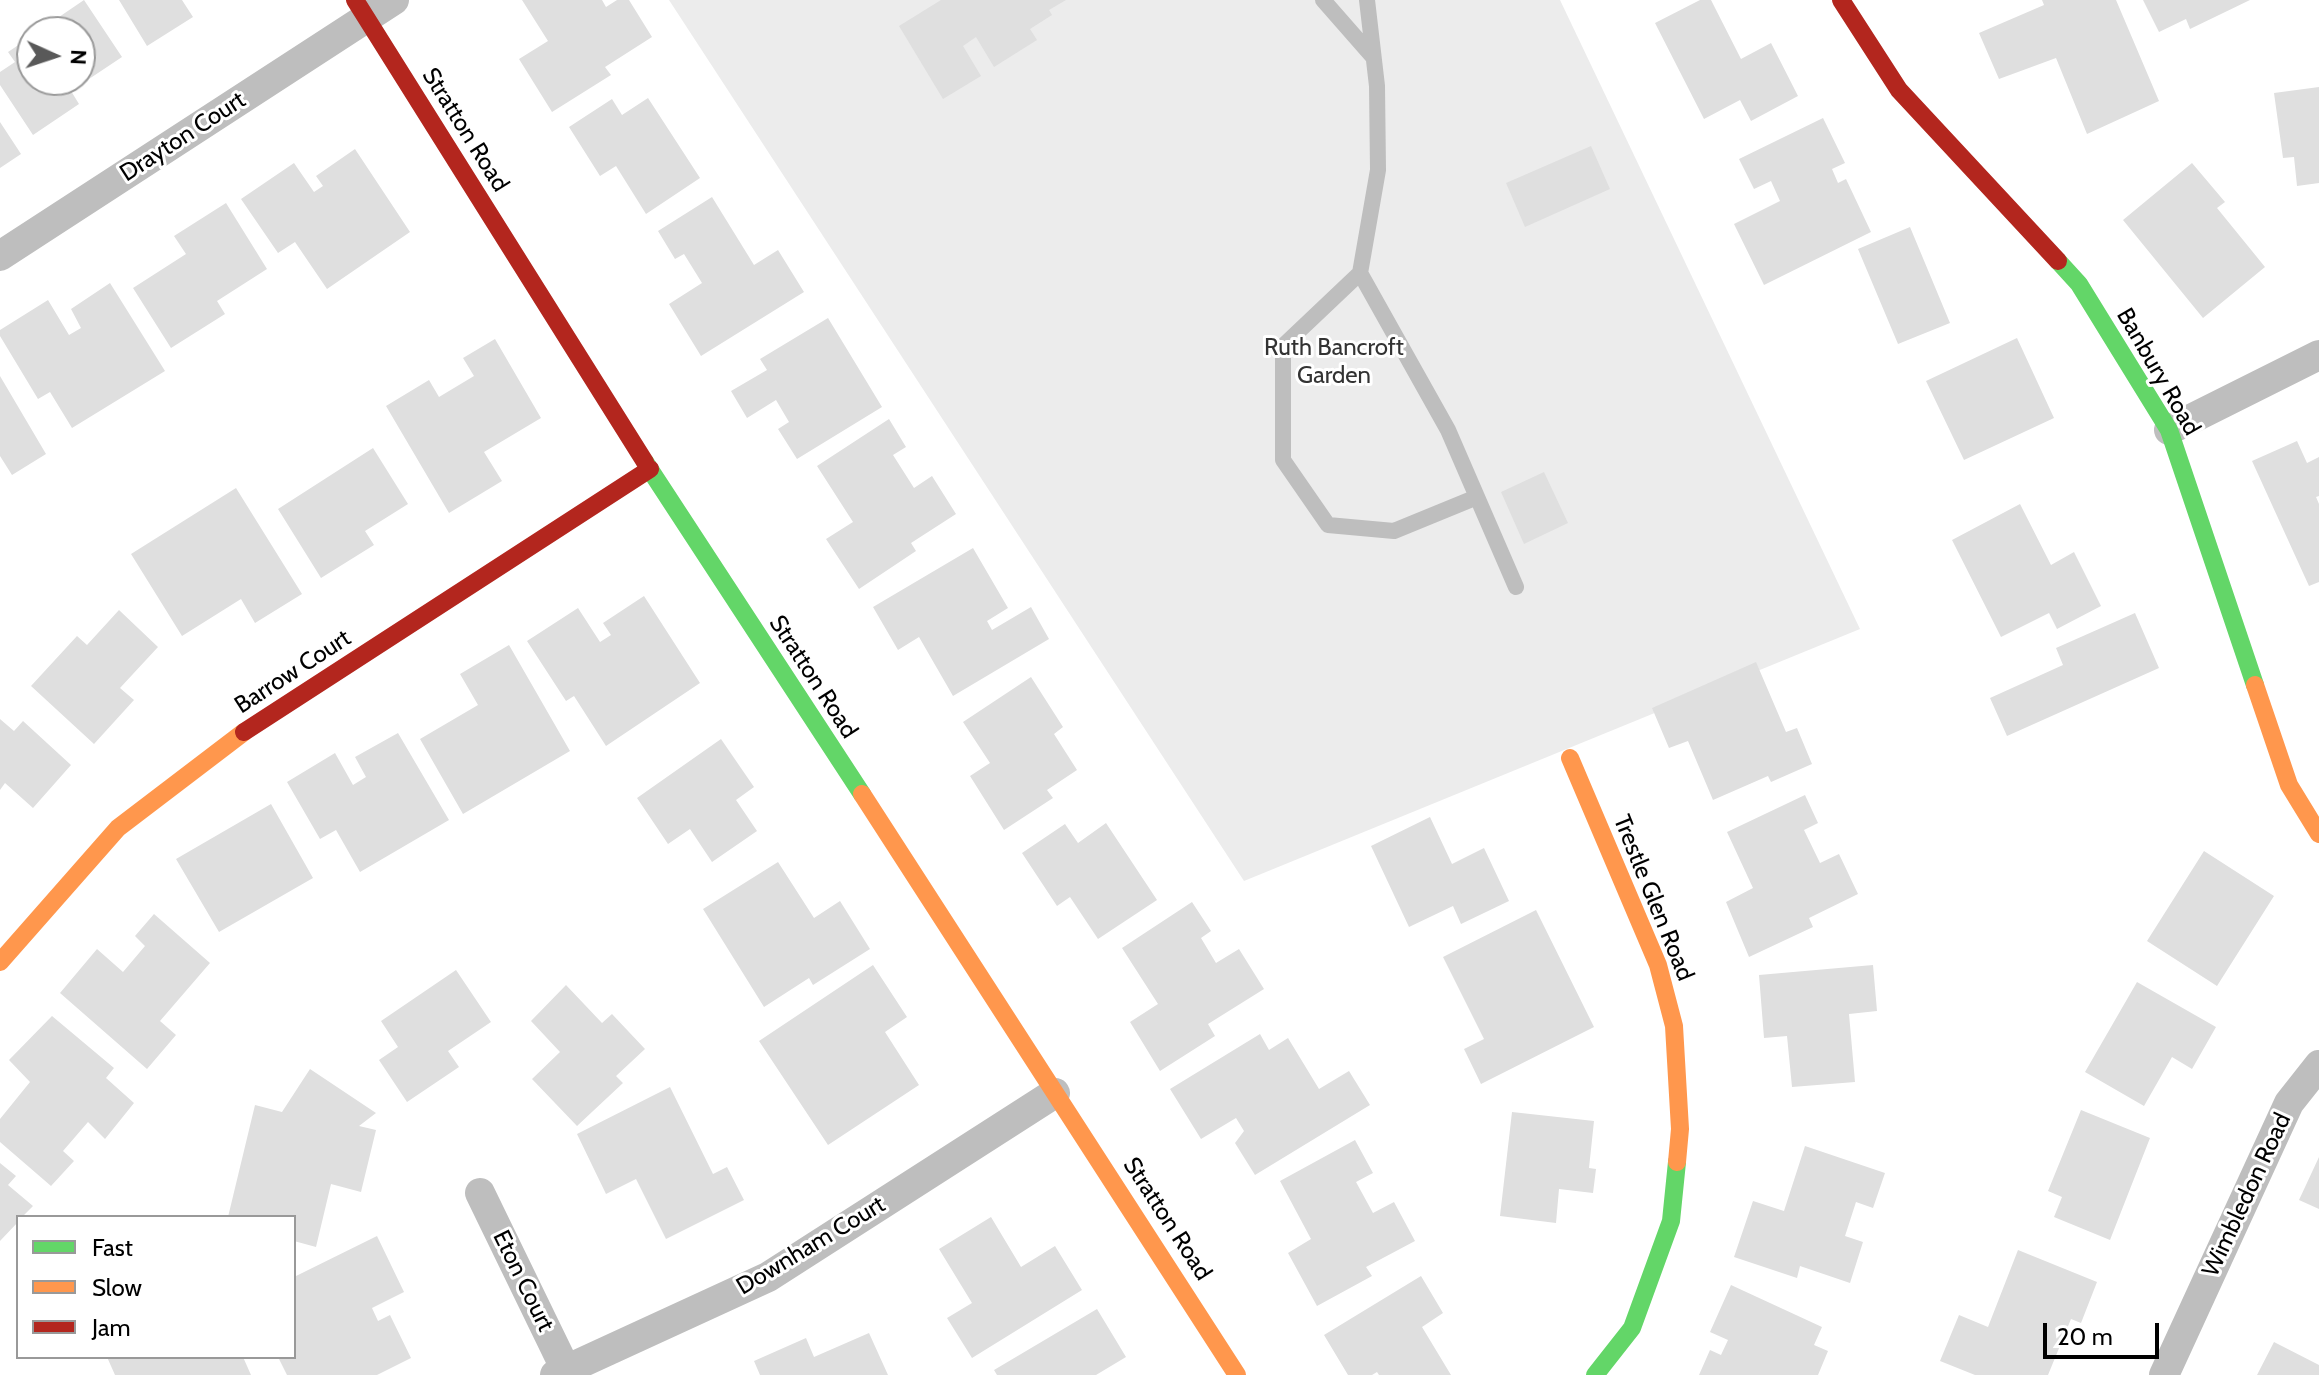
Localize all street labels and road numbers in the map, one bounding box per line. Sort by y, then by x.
street label: Stratton Road [416,63,514,197]
street label: Drayton Court [115,86,251,188]
street label: Banbury Road [2110,303,2206,441]
street label: Stratton Road [763,610,863,744]
street label: Barrow Court [230,624,356,720]
street label: Trestle Glen Road [1607,811,1699,985]
street label: Wimbledon Road [2196,1109,2298,1281]
street label: Stratton Road [1117,1152,1217,1286]
street label: Downham Court [732,1190,890,1302]
street label: Eton Court [486,1226,560,1336]

